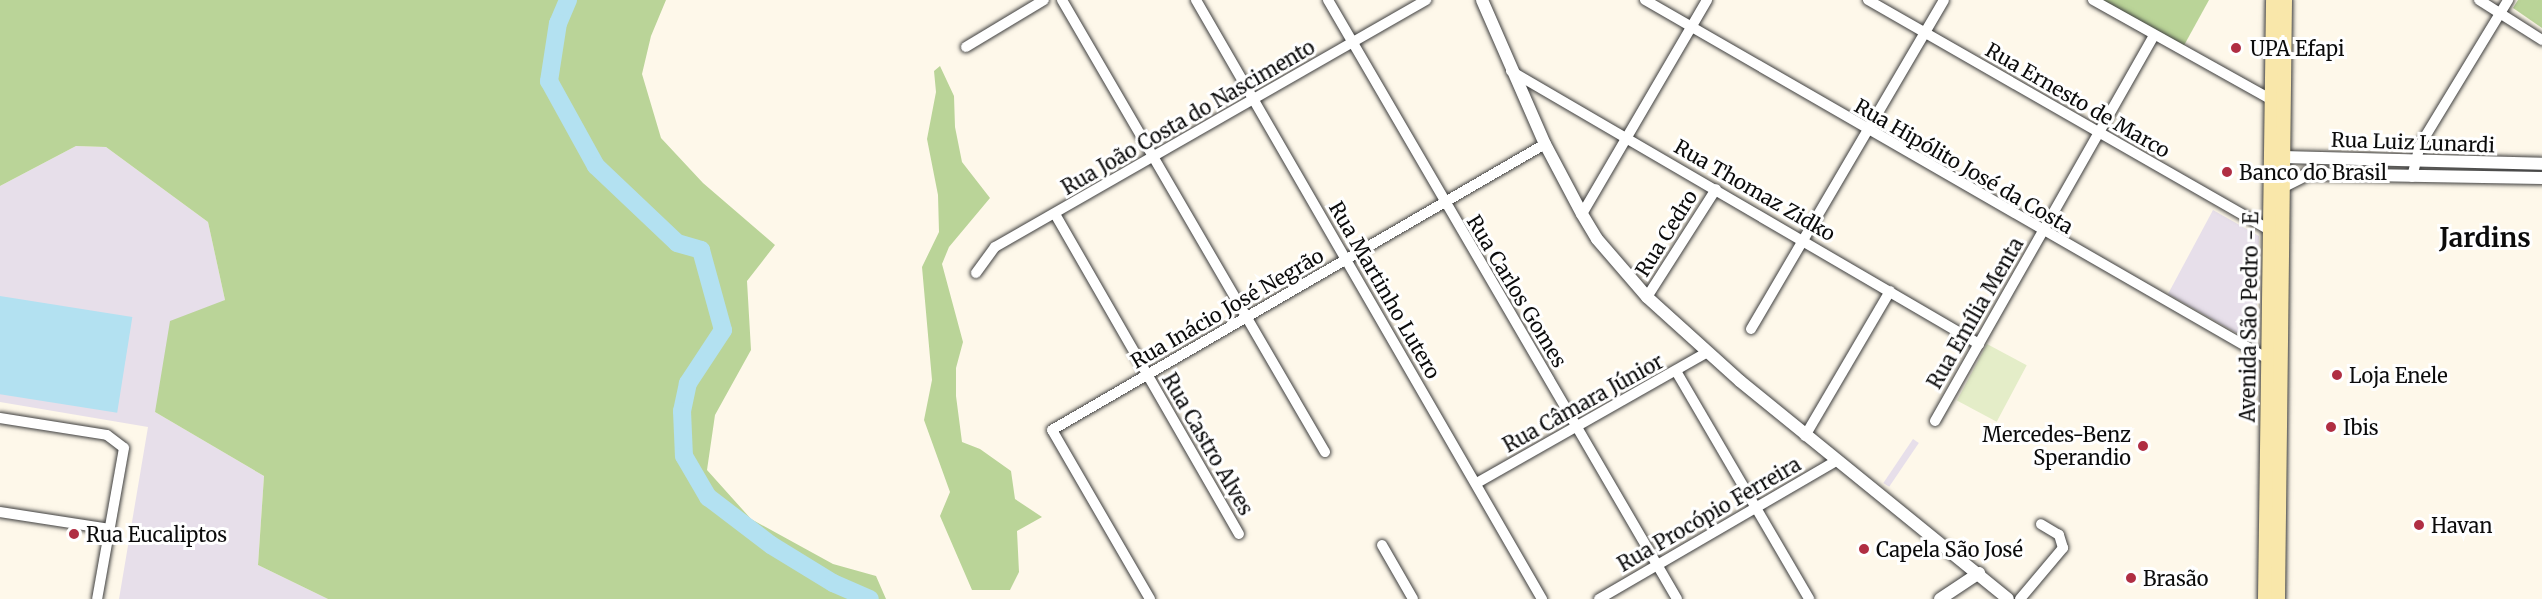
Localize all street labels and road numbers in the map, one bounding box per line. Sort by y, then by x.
street label: Rua João Costa do Nascimento [1057,34,1319,200]
street label: Rua Ernesto de Marco [1982,37,2174,163]
street label: Rua Hipólito José da Costa [1850,93,2078,239]
street label: Rua Luiz Lunardi [2331,127,2495,157]
street label: Rua Thomaz Zidko [1670,134,1840,246]
street label: Rua Cedro [1630,185,1702,281]
street label: Rua Martinho Lutero [1324,197,1446,383]
street label: Rua Carlos Gomes [1462,211,1572,371]
street label: Avenida São Pedro - E [2235,212,2263,422]
street label: Rua Emília Menta [1922,233,2028,393]
street label: Rua Inácio José Negrão [1126,243,1328,373]
street label: Rua Câmara Júnior [1499,349,1667,457]
street label: Rua Castro Alves [1158,369,1258,519]
street label: Rua Procópio Ferreira [1613,452,1805,576]

